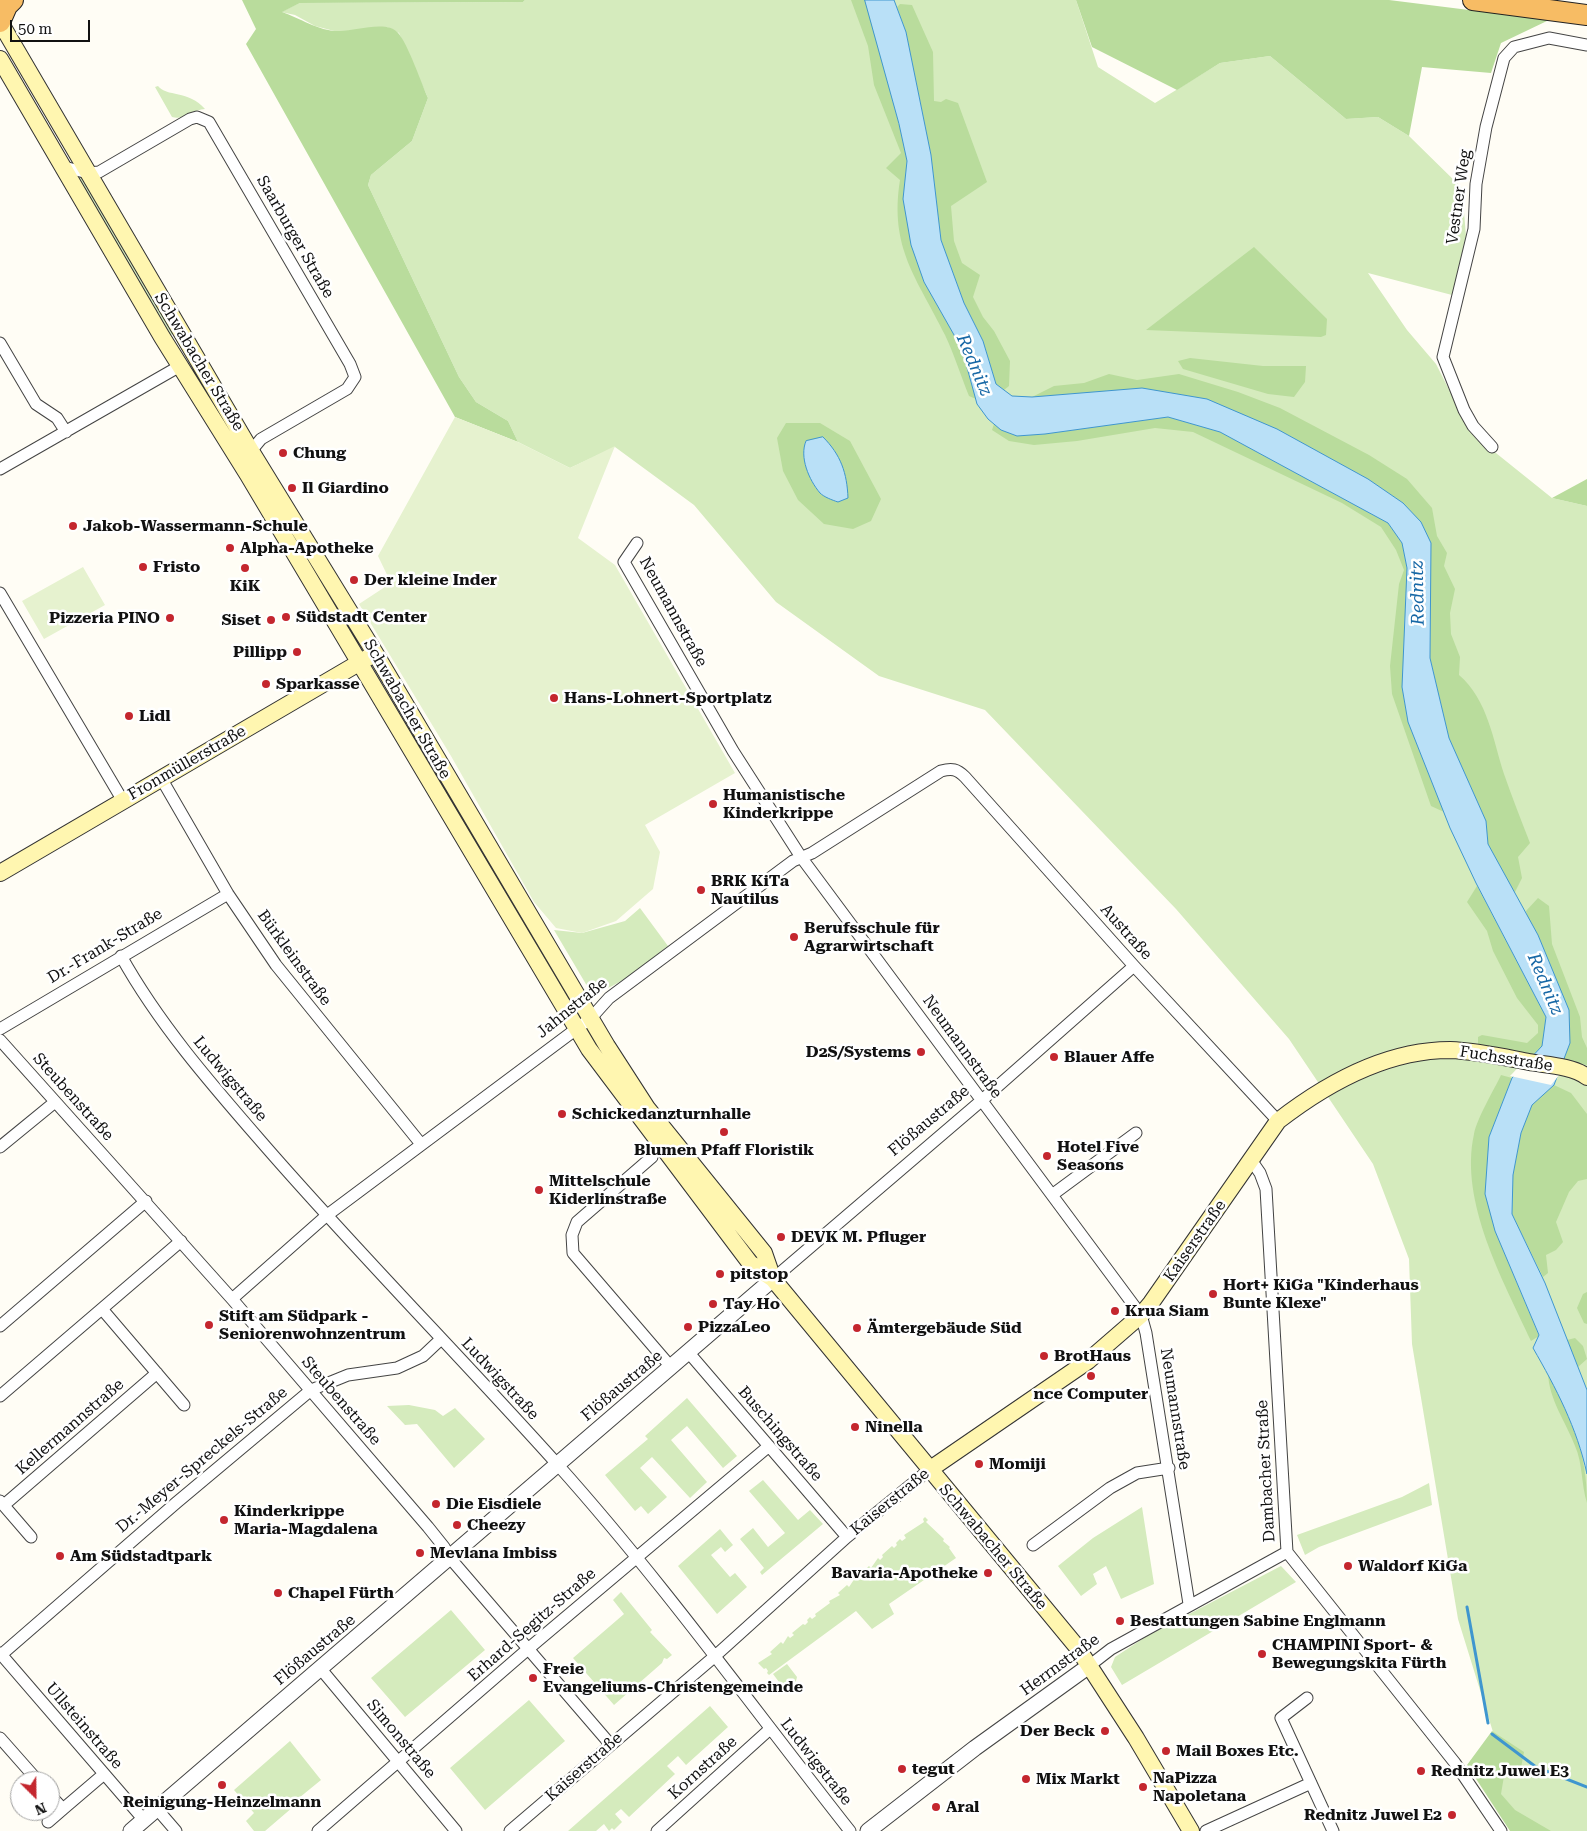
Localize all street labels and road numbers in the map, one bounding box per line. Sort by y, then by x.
street label: Vestner Weg [1443,148,1475,246]
street label: Saarburger Straße [252,172,338,302]
street label: Schwabacher Straße [150,289,248,435]
street label: Neumannstraße [635,554,711,670]
street label: Schwabacher Straße [359,636,455,782]
street label: Fronmüllerstraße [125,721,249,805]
street label: Austraße [1096,900,1156,964]
street label: Dr.-Frank-Straße [44,904,166,988]
street label: Bürkleinstraße [253,906,335,1010]
street label: Jahnstraße [533,974,611,1042]
street label: Neumannstraße [918,992,1006,1102]
street label: Ludwigstraße [189,1033,271,1125]
street label: Fuchsstraße [1458,1042,1554,1076]
street label: Steubenstraße [29,1049,117,1145]
street label: Flößaustraße [884,1081,974,1161]
street label: Kaiserstraße [1160,1196,1230,1286]
street label: Ludwigstraße [457,1334,543,1424]
street label: Flößaustraße [577,1346,667,1426]
street label: Neumannstraße [1156,1347,1194,1471]
street label: Steubenstraße [297,1353,385,1449]
street label: Kellermannstraße [12,1375,128,1479]
street label: Dr.-Meyer-Spreckels-Straße [113,1383,291,1537]
street label: Buschingstraße [734,1383,826,1485]
street label: Dambacher Straße [1253,1399,1279,1543]
street label: Kaiserstraße [847,1464,933,1540]
street label: Schwabacher Straße [935,1480,1051,1614]
street label: Erhard-Segitz-Straße [464,1564,600,1686]
street label: Flößaustraße [270,1610,360,1690]
street label: Herrnstraße [1017,1630,1103,1700]
street label: Ullsteinstraße [41,1679,127,1773]
street label: Simonstraße [362,1696,440,1782]
street label: Ludwigstraße [776,1715,856,1809]
street label: Kaiserstraße [542,1728,626,1806]
street label: Kornstraße [665,1732,741,1804]

